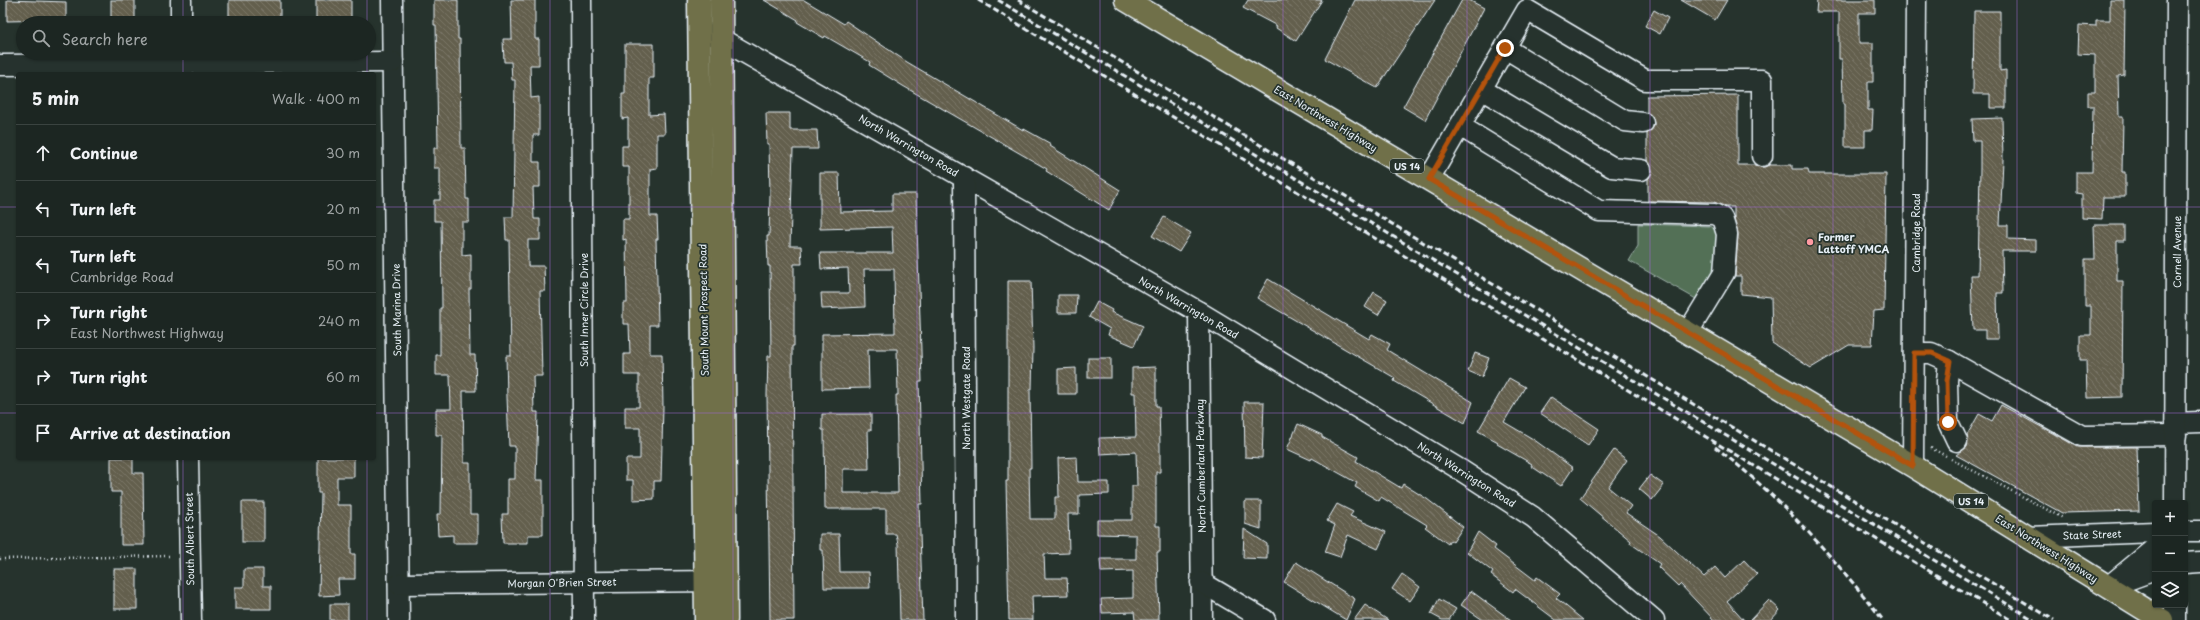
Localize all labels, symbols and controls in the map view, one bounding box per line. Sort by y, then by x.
search box [16,16,376,60]
icon: search [30,27,52,49]
text: Search here [62,27,148,50]
route end [1496,39,1514,57]
street label: East Northwest Highway [1271,81,1381,156]
text: 5 min [32,85,79,111]
text: Walk · 400 m [272,89,360,108]
street label: North Warrington Road [856,110,962,180]
text: Continue [70,141,138,164]
icon: ahead [32,142,54,164]
text: 30 m [326,143,360,162]
road number: US 14 [1390,159,1424,173]
street label: Cambridge Road [1908,193,1923,273]
text: Turn left [70,197,136,220]
icon: left [32,198,54,220]
text: 20 m [326,199,360,218]
street label: Cornell Avenue [2169,215,2184,288]
place label: Former Lattoff YMCA [1818,229,1889,256]
marker: Former Lattoff YMCA [1805,237,1815,247]
text: Turn left [70,244,136,267]
street label: South Mount Prospect Road [694,244,712,376]
street label: South Inner Circle Drive [576,253,591,367]
icon: left [32,254,54,276]
text: 50 m [326,255,360,274]
street label: South Marina Drive [388,263,404,357]
text: Cambridge Road [70,267,174,286]
street label: North Warrington Road [1136,272,1242,342]
text: Turn right [70,300,147,323]
icon: right [32,310,54,332]
text: 240 m [318,311,360,330]
text: East Northwest Highway [70,323,224,342]
street label: North Westgate Road [958,346,973,450]
text: Turn right [70,365,147,388]
icon: right [32,366,54,388]
text: 60 m [326,367,360,386]
street label: North Cumberland Parkway [1191,399,1210,533]
route start [1939,413,1957,431]
text: Arrive at destination [70,421,231,444]
icon: arrive [32,422,54,444]
street label: North Warrington Road [1415,438,1519,510]
street label: South Albert Street [181,492,197,586]
road number: US 14 [1954,494,1988,508]
map controls [2152,500,2188,608]
button: + [2152,500,2188,536]
street label: East Northwest Highway [1992,510,2101,587]
street label: State Street [2062,525,2122,543]
button: − [2152,536,2188,572]
button: layers [2152,572,2188,608]
street label: Morgan O'Brien Street [507,574,617,590]

